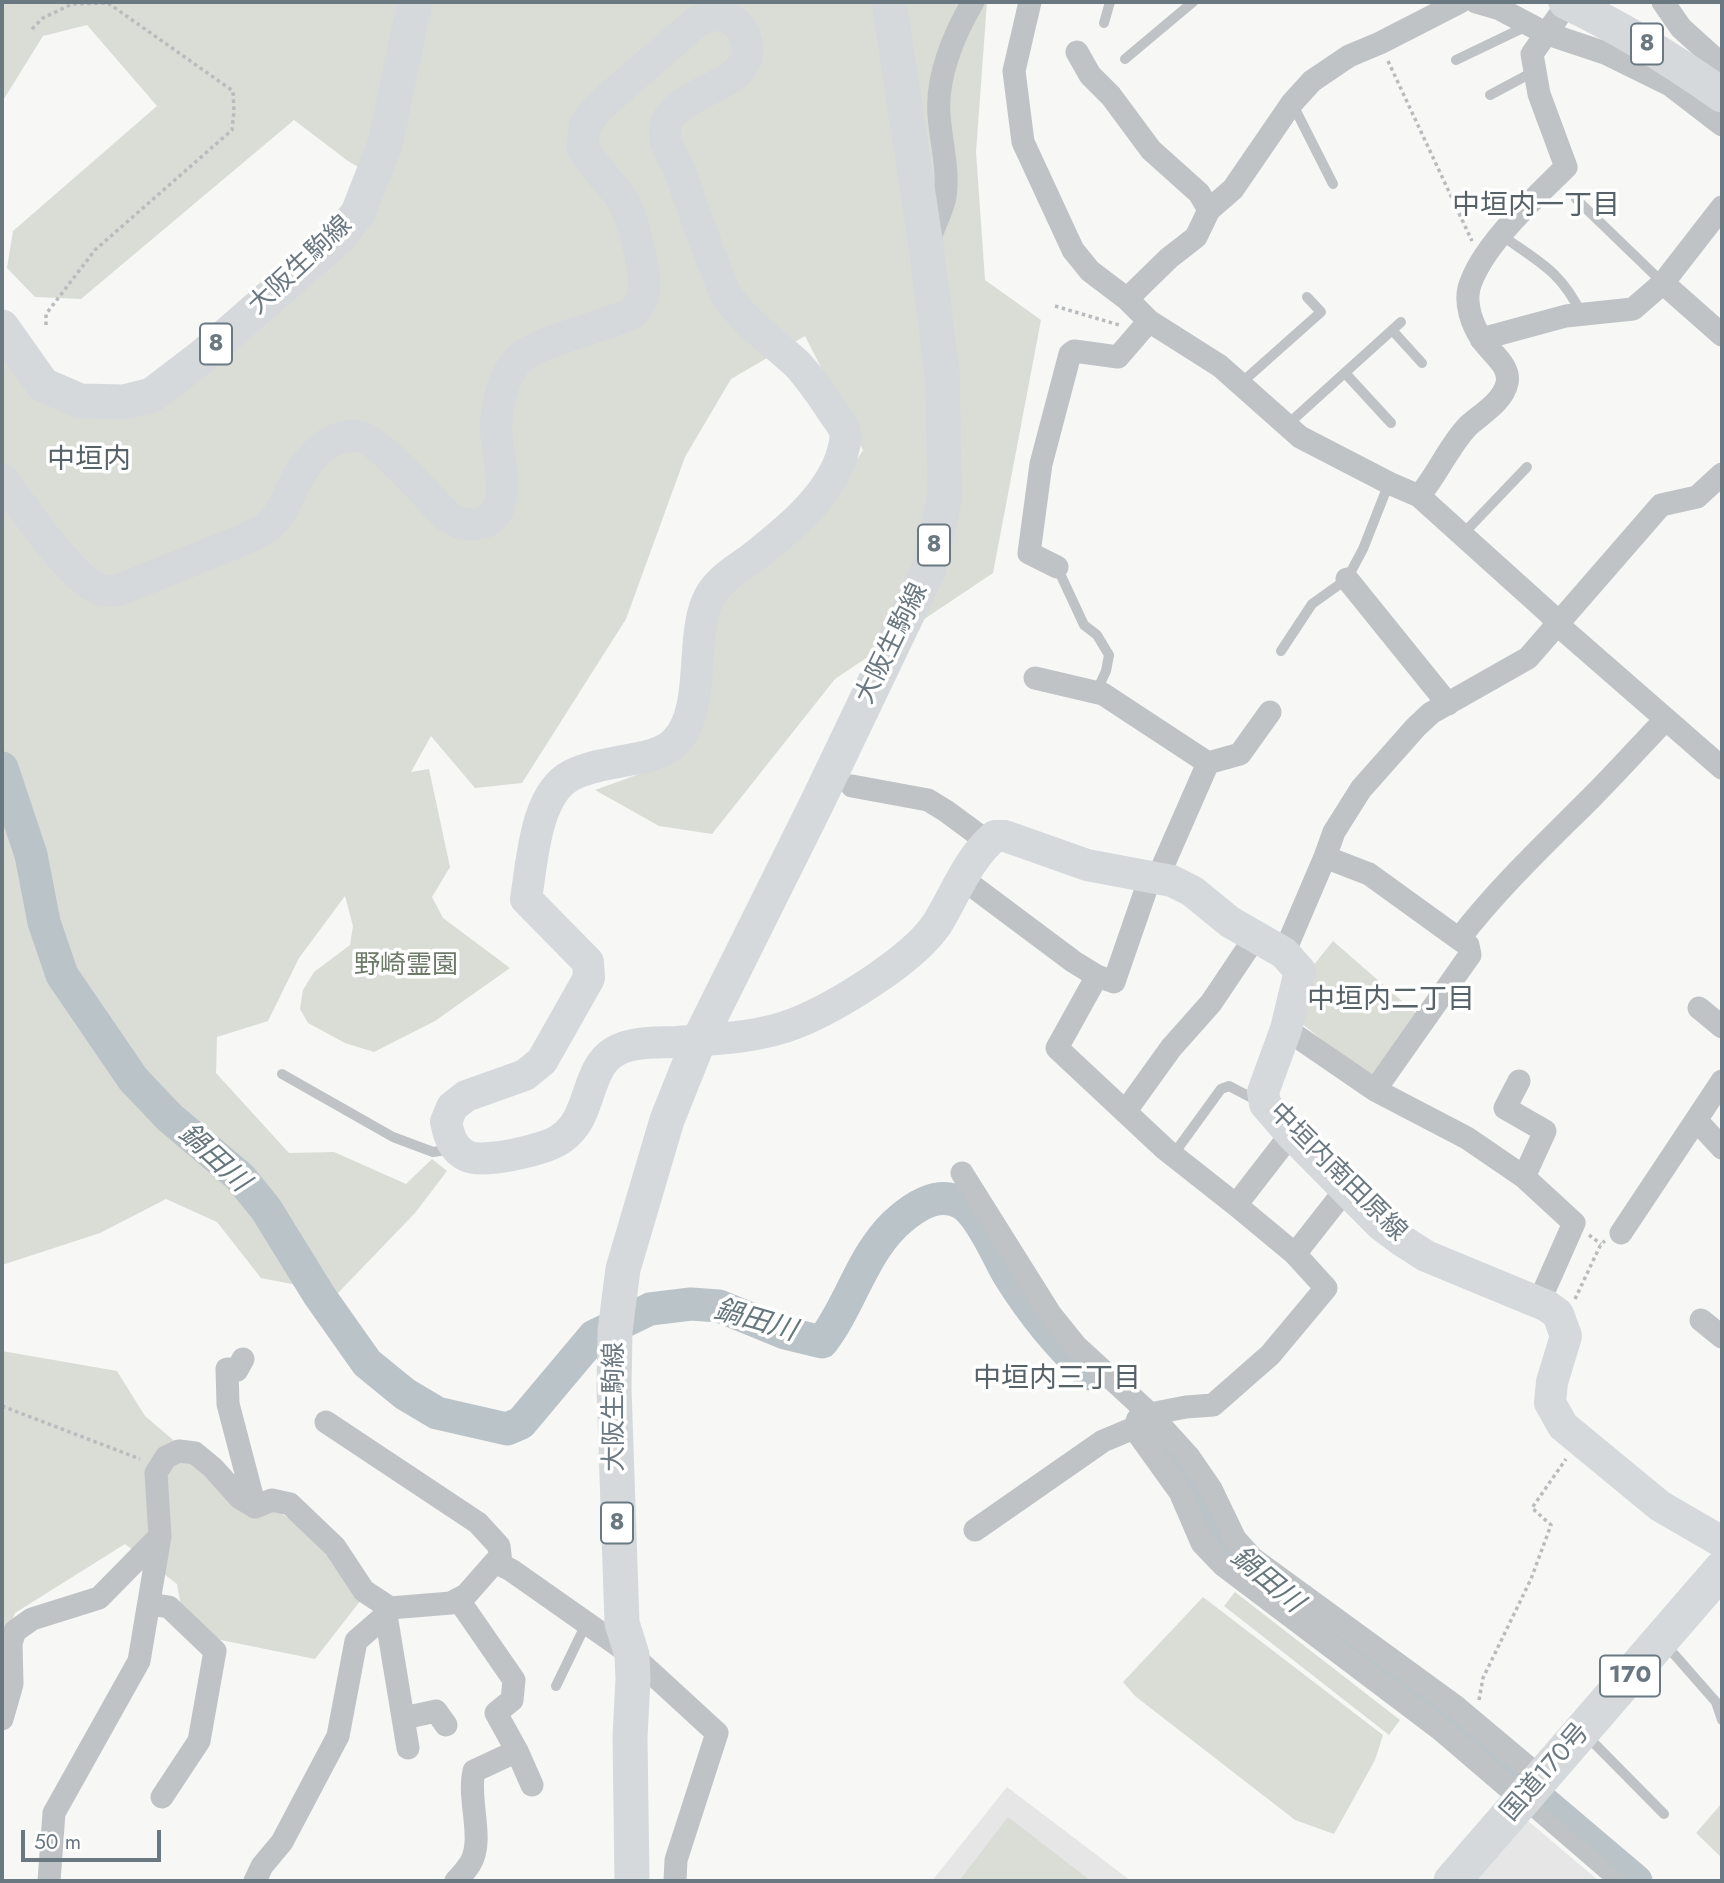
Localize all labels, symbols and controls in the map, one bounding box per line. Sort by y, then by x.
road number: 8 [1631,24,1663,64]
district label: 中垣内一丁目 [1452,190,1620,224]
street label: 大阪生駒線 [243,210,359,322]
road number: 8 [200,324,232,365]
district label: 中垣内 [47,444,131,478]
road number: 8 [918,524,950,566]
street label: 大阪生駒線 [850,579,936,709]
park label: 野崎霊園 [354,951,458,983]
district label: 中垣内二丁目 [1307,984,1475,1018]
street label: 中垣内南田原線 [1262,1098,1412,1248]
water label: 鍋田川 [171,1118,255,1200]
water label: 鍋田川 [710,1294,800,1350]
street label: 大阪生駒線 [600,1342,632,1472]
district label: 中垣内三丁目 [973,1363,1141,1397]
road number: 8 [601,1503,633,1544]
water label: 鍋田川 [1223,1541,1309,1621]
road number: 170 [1600,1656,1660,1696]
street label: 国道170号 [1495,1718,1597,1828]
scale bar [24,1816,164,1860]
text: 50 m [34,1827,81,1857]

